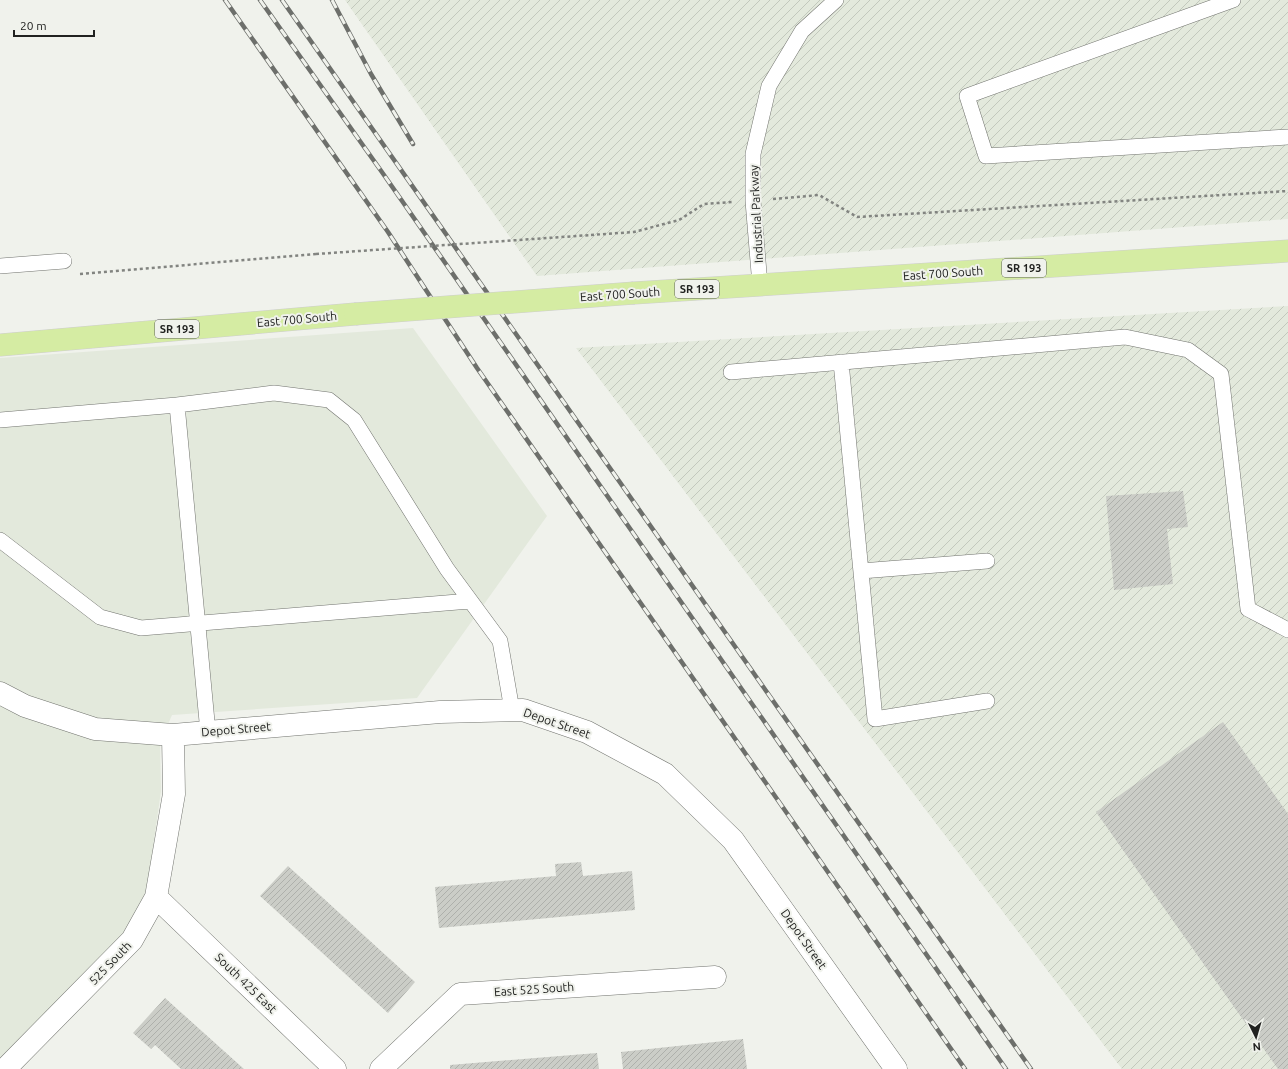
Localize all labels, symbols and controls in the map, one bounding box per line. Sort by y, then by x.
scale bar [14,12,94,38]
text: 20 m [20,19,47,32]
street label: Industrial Parkway [747,164,765,263]
road number: SR 193 [1002,259,1046,277]
street label: East 700 South [902,264,984,282]
road number: SR 193 [675,280,719,298]
street label: East 700 South [579,285,661,303]
street label: East 700 South [256,309,338,329]
road number: SR 193 [155,320,199,338]
street label: Depot Street [522,705,593,741]
street label: Depot Street [201,719,272,739]
street label: Depot Street [779,907,830,972]
street label: 525 South [86,939,134,987]
street label: South 425 East [213,950,280,1016]
street label: East 525 South [493,980,575,998]
north arrow [1236,1017,1276,1057]
text: N [1252,1041,1261,1053]

